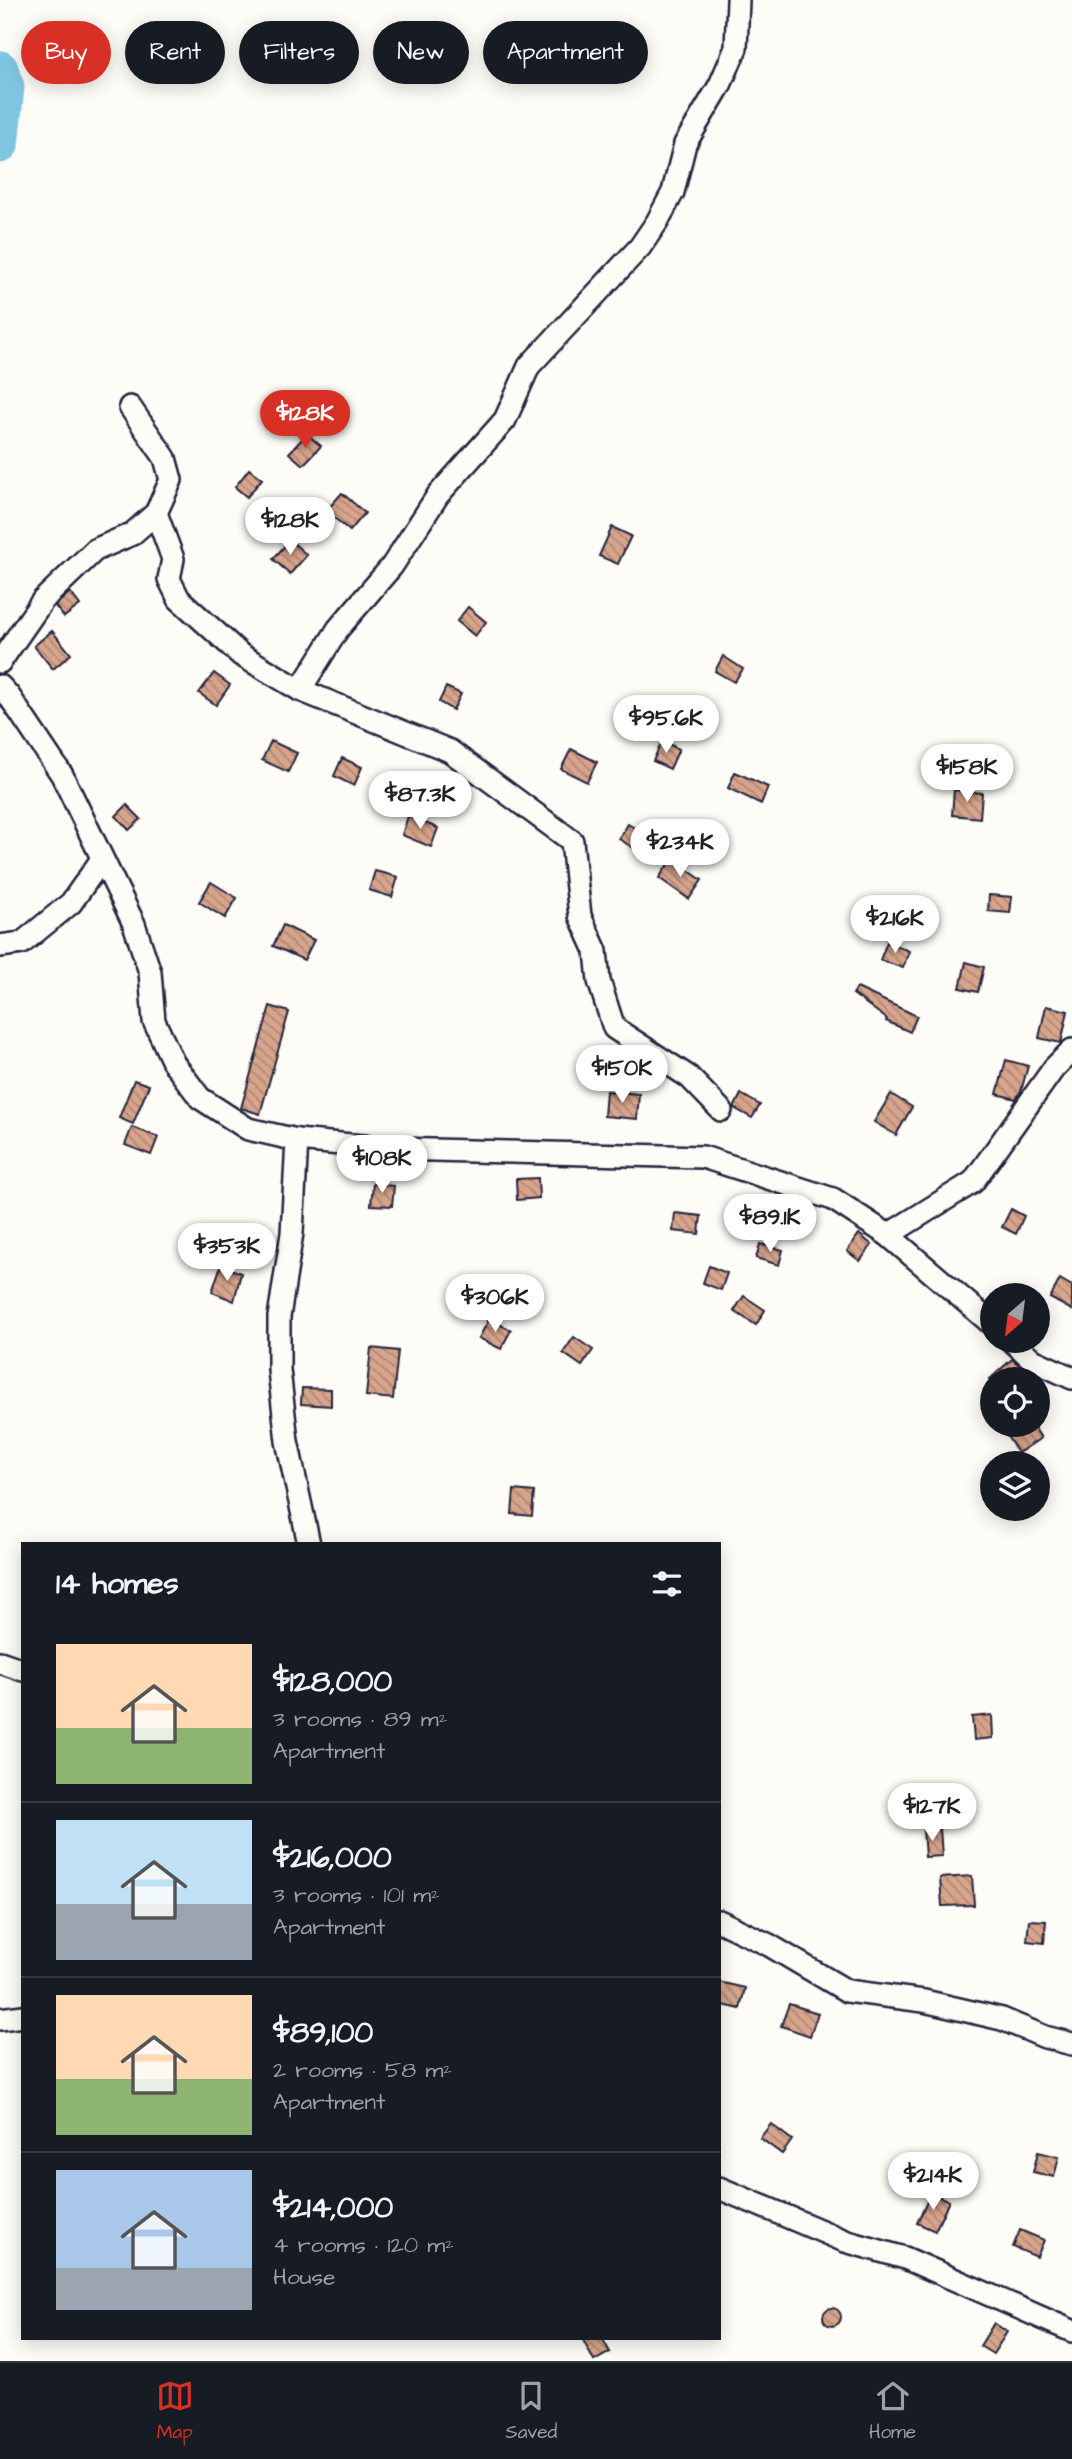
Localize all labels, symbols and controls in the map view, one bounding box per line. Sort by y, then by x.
chip: Buy [21,21,111,84]
chip: Rent [125,21,225,84]
chip: Filters [239,21,359,84]
chip: New [373,21,469,84]
chip: Apartment [483,21,648,84]
pin: $128K [256,391,354,450]
text: $128K [276,397,334,429]
pin: $128K [241,498,339,557]
text: $128K [261,504,319,536]
pin: $95.6K [609,696,723,755]
text: $95.6K [629,702,703,734]
pin: $158K [918,744,1016,804]
text: $158K [937,751,997,783]
pin: $87.3K [363,772,477,831]
text: $87.3K [385,778,455,810]
pin: $234K [631,820,729,879]
text: $234K [646,826,714,858]
pin: $216K [846,895,944,955]
text: $216K [866,902,924,934]
pin: $150K [573,1046,671,1105]
text: $150K [592,1052,652,1084]
pin: $108K [333,1136,431,1195]
text: $108K [352,1142,412,1174]
pin: $89.1K [713,1194,827,1254]
text: $89.1K [740,1201,800,1233]
pin: $353K [178,1224,276,1283]
text: $353K [194,1230,260,1262]
pin: $306K [446,1274,544,1334]
text: $306K [461,1281,529,1313]
north arrow [980,1283,1050,1353]
map controls [980,1283,1050,1521]
button: locate [980,1367,1050,1437]
button: layers [980,1451,1050,1521]
text: 14 homes [56,1563,179,1605]
icon: filters [648,1565,686,1603]
text: $128,000 [273,1661,392,1703]
icon: home [112,1672,196,1756]
text: 3 rooms · 89 m² [273,1703,447,1735]
text: Apartment [273,1735,385,1767]
pin: $127K [883,1784,981,1843]
text: $127K [904,1790,960,1822]
text: $216,000 [273,1837,392,1879]
icon: home [112,1848,196,1932]
text: 3 rooms · 101 m² [273,1879,440,1911]
text: Apartment [273,1911,385,1943]
text: $89,100 [273,2012,373,2054]
icon: home [112,2023,196,2107]
text: 2 rooms · 58 m² [273,2054,452,2086]
text: Apartment [273,2086,385,2118]
pin: $214K [884,2152,982,2212]
text: $214K [904,2159,962,2191]
text: $214,000 [273,2187,393,2229]
icon: home [112,2198,196,2282]
text: 4 rooms · 120 m² [273,2229,454,2261]
text: House [273,2261,336,2293]
tab: Map [156,2377,194,2446]
tab: Saved [505,2377,557,2446]
tab: Home [869,2377,916,2446]

